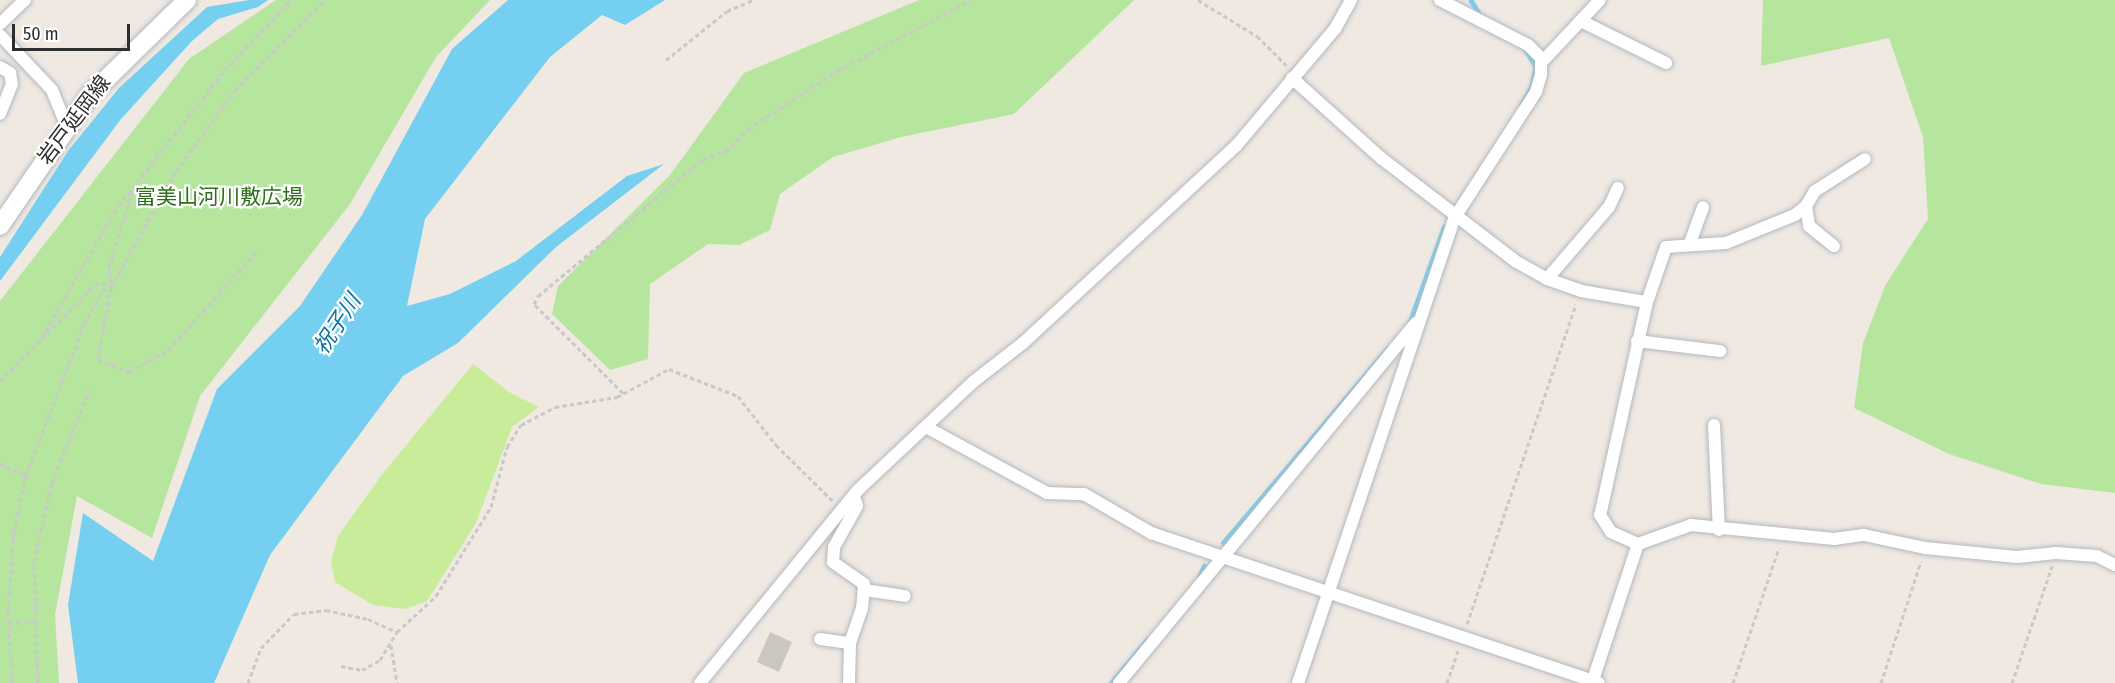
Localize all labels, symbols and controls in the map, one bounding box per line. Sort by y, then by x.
scale bar [15,12,134,50]
text: 50 m [23,23,59,45]
street label: 岩戸延岡線 [32,70,116,170]
park label: 富美山河川敷広場 [135,184,303,210]
water label: 祝子川 [308,289,366,359]

